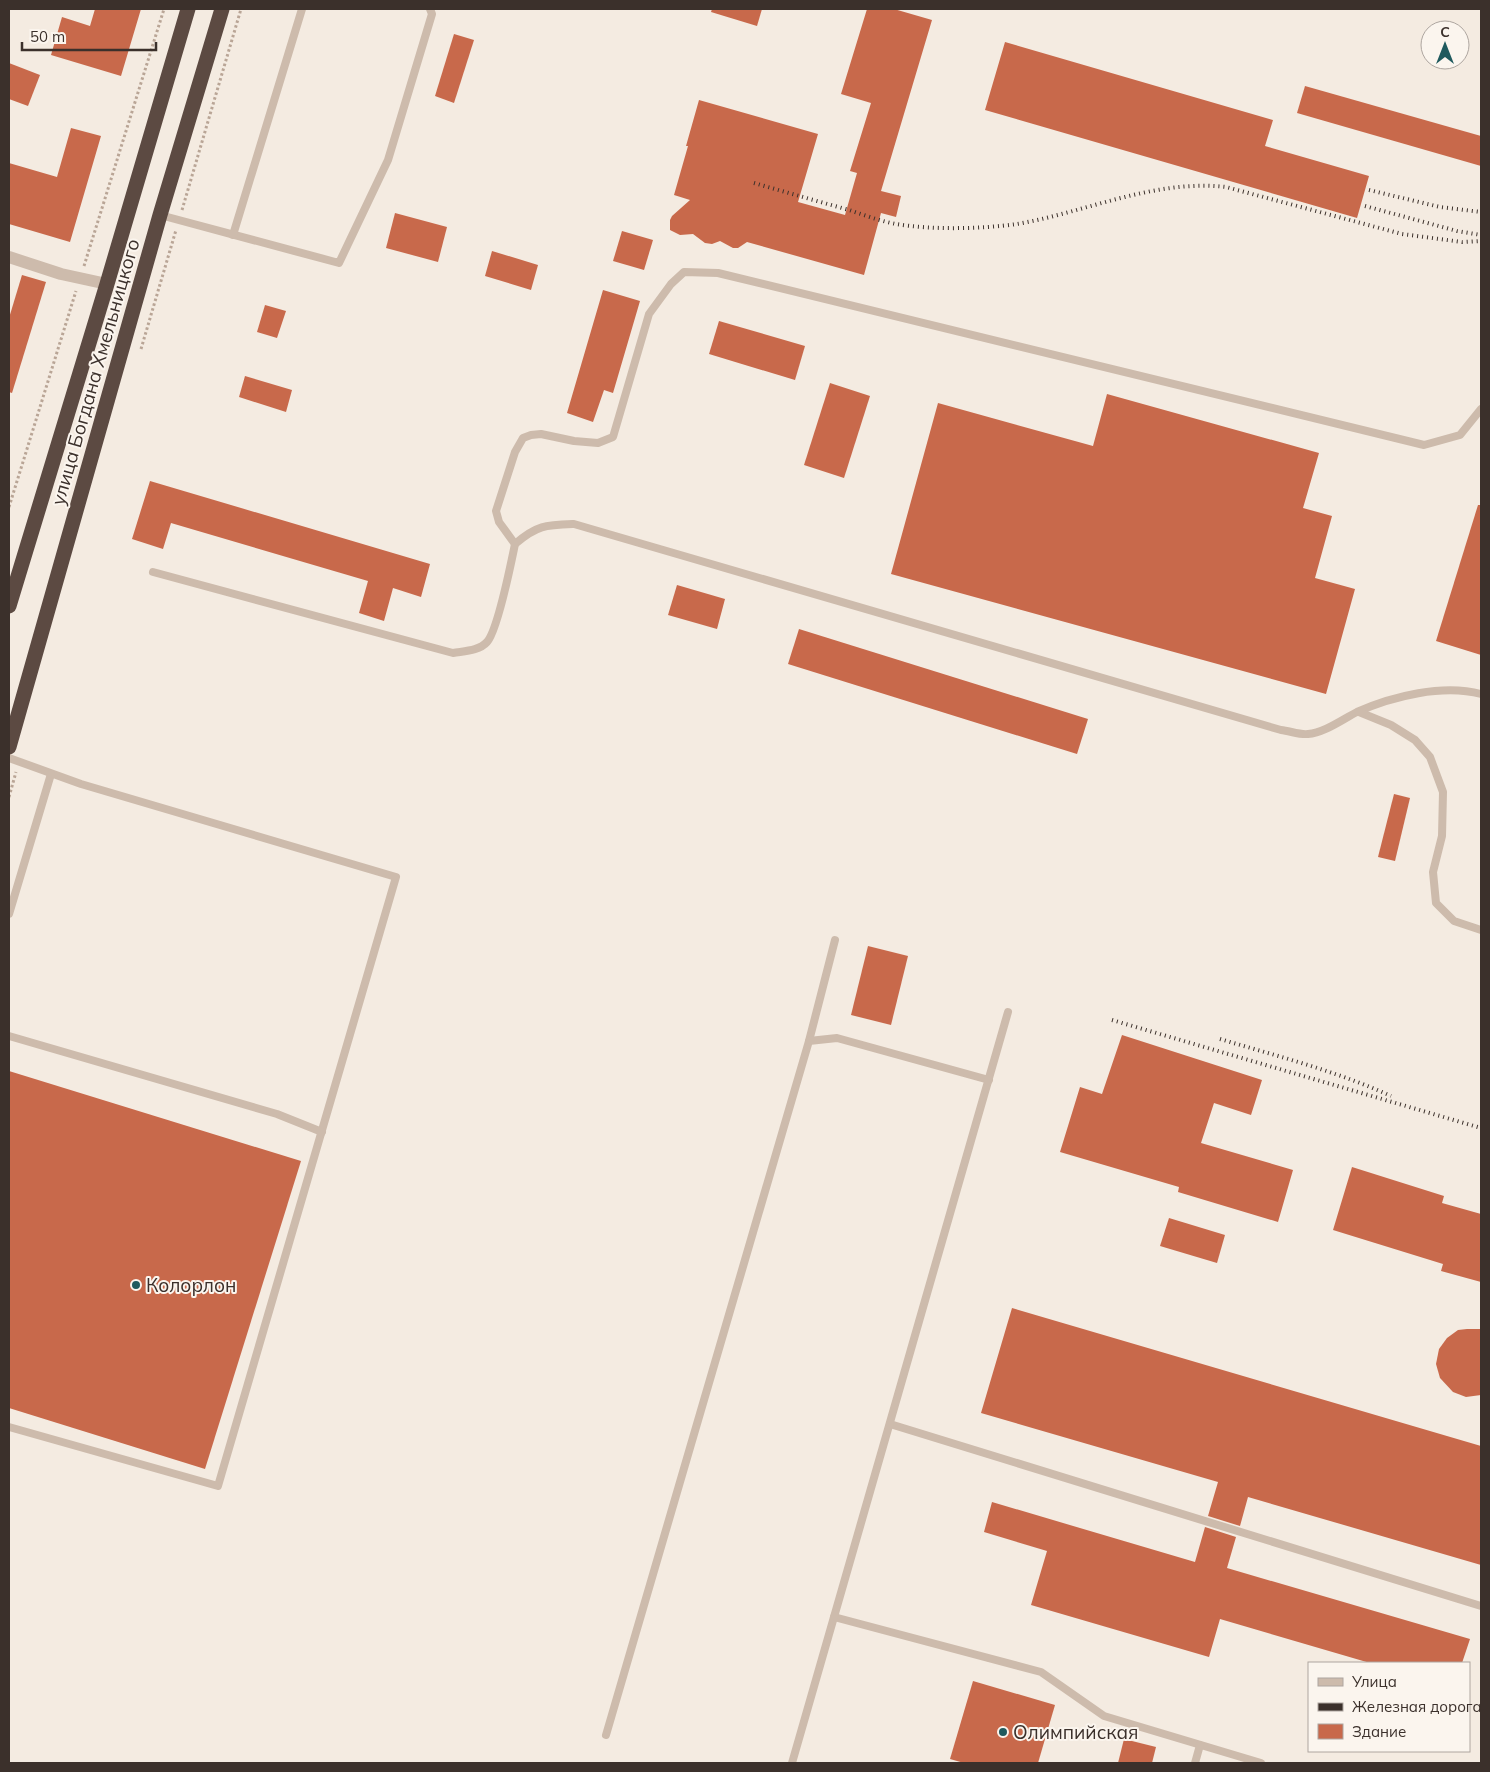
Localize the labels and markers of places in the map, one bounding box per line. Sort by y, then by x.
place label: Колорлон [146,1273,236,1297]
marker: Колорлон [130,1279,142,1291]
place label: Олимпийская [1013,1720,1138,1744]
marker: Олимпийская [997,1726,1009,1738]

